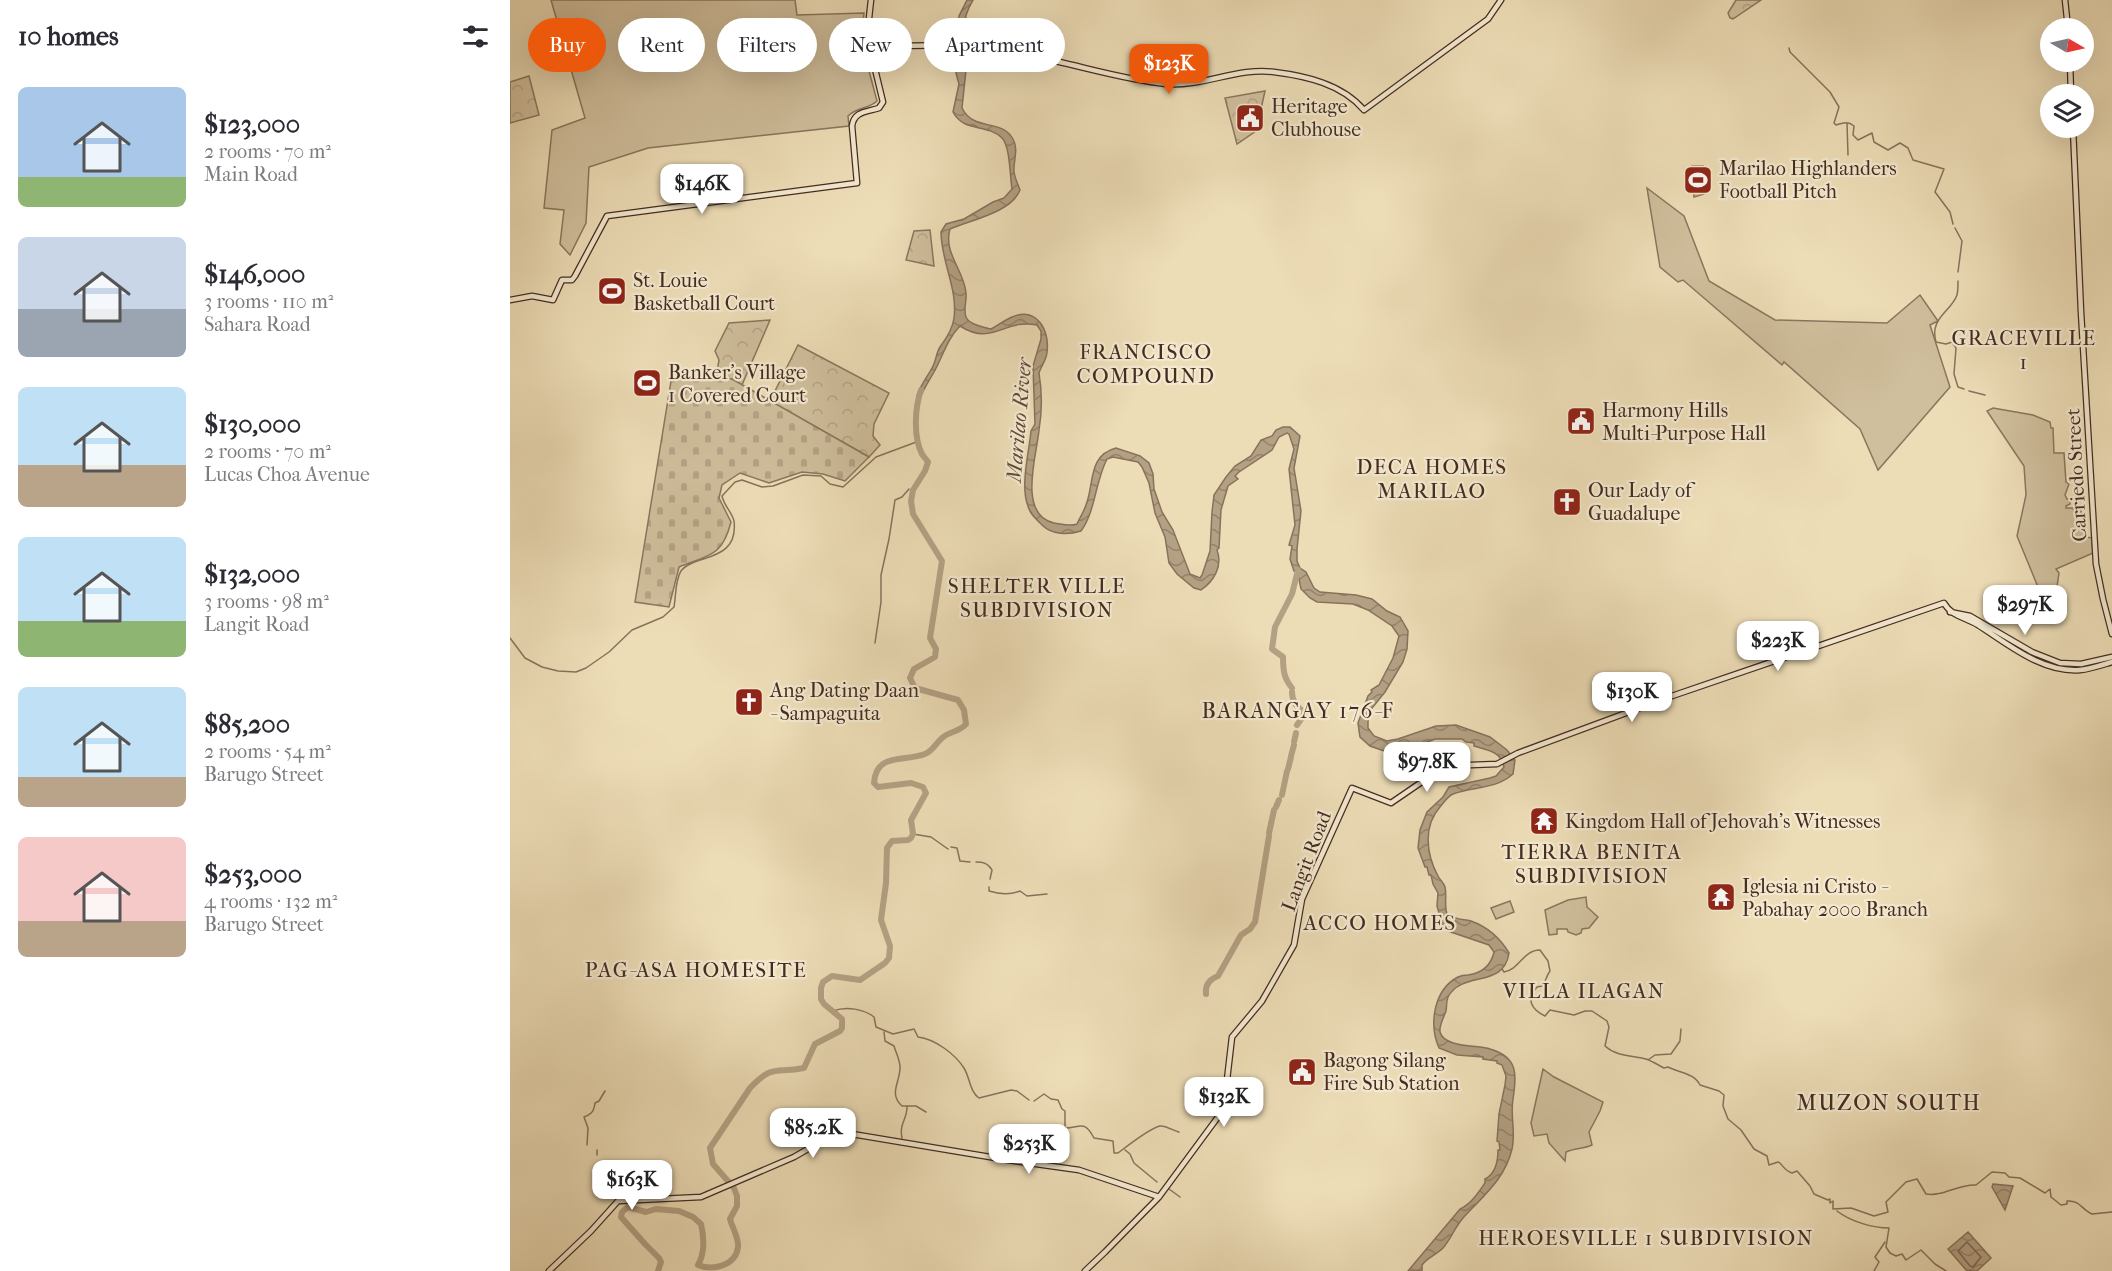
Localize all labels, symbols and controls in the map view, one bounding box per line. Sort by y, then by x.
chip: Buy [528,18,606,72]
chip: Rent [618,18,705,72]
chip: Filters [717,18,817,72]
chip: New [829,18,912,72]
chip: Apartment [924,18,1065,72]
north arrow [2040,18,2094,72]
map controls [2040,18,2094,138]
icon: filters [459,20,492,53]
text: 10 homes [18,21,119,52]
pin: $123K [1127,44,1211,95]
text: $123K [1143,52,1195,75]
button: layers [2040,84,2094,138]
place label: Heritage Clubhouse [1271,95,1361,141]
public building icon: Heritage Clubhouse [1234,102,1266,134]
text: $123,000 [204,109,300,140]
icon: home [66,111,138,183]
text: 2 rooms · 70 m² [204,140,331,163]
place label: Marilao Highlanders Football Pitch [1719,157,1897,203]
text: Main Road [204,163,298,186]
pin: $146K [660,164,744,215]
sports icon: Marilao Highlanders Football Pitch [1682,164,1714,196]
text: $146K [674,172,730,195]
text: $146,000 [204,259,305,290]
icon: home [66,261,138,333]
place label: St. Louie Basketball Court [633,269,775,315]
sports icon: St. Louie Basketball Court [596,275,628,307]
text: 3 rooms · 110 m² [204,290,333,313]
text: Sahara Road [204,313,311,336]
district label: GRACEVILLE 1 [1951,326,2097,374]
district label: FRANCISCO COMPOUND [1076,340,1216,388]
water label: Marilao River [1001,355,1037,485]
place label: Banker's Village 1 Covered Court [668,361,806,407]
sports icon: Banker's Village 1 Covered Court [631,367,663,399]
place label: Harmony Hills Multi-Purpose Hall [1602,399,1767,445]
public building icon: Harmony Hills Multi-Purpose Hall [1565,405,1597,437]
street label: Carriedo Street [2062,408,2091,542]
text: $130,000 [204,409,301,440]
icon: home [66,411,138,483]
text: 2 rooms · 70 m² [204,440,331,463]
district label: DECA HOMES MARILAO [1356,455,1508,503]
text: Lucas Choa Avenue [204,463,370,486]
place label: Our Lady of Guadalupe [1588,479,1696,525]
church icon: Our Lady of Guadalupe [1551,486,1583,518]
text: $132,000 [204,559,300,590]
icon: home [66,561,138,633]
district label: SHELTER VILLE SUBDIVISION [948,574,1126,622]
pin: $297K [1983,585,2067,636]
text: 3 rooms · 98 m² [204,590,329,613]
text: $297K [1997,593,2053,616]
text: Langit Road [204,613,310,636]
pin: $223K [1736,621,1820,672]
text: $223K [1751,629,1805,652]
pin: $130K [1590,672,1674,723]
place label: Ang Dating Daan - Sampaguita [769,679,919,725]
text: $130K [1606,680,1658,703]
church icon: Ang Dating Daan - Sampaguita [733,686,765,718]
district label: BARANGAY 176-F [1202,698,1394,724]
text: $85,200 [204,709,290,740]
icon: home [66,711,138,783]
text: 2 rooms · 54 m² [204,740,331,763]
pin: $97.8K [1378,742,1476,793]
text: $97.8K [1397,750,1457,773]
text: Barugo Street [204,763,324,786]
temple icon: Kingdom Hall of Jehovah's Witnesses [1528,805,1560,837]
street label: Langit Road [1277,807,1337,915]
place label: Kingdom Hall of Jehovah's Witnesses [1565,810,1880,833]
district label: TIERRA BENITA SUBDIVISION [1502,840,1682,888]
text: $253,000 [204,859,302,890]
icon: home [66,861,138,933]
place label: Iglesia ni Cristo - Pabahay 2000 Branch [1742,875,1929,921]
temple icon: Iglesia ni Cristo - Pabahay 2000 Branch [1705,881,1737,913]
text: 4 rooms · 132 m² [204,890,337,913]
district label: ACCO HOMES [1302,911,1457,935]
text: Barugo Street [204,913,324,936]
district label: PAG-ASA HOMESITE [585,958,807,982]
district label: VILLA ILAGAN [1502,979,1665,1003]
place label: Bagong Silang Fire Sub Station [1323,1049,1460,1095]
public building icon: Bagong Silang Fire Sub Station [1286,1056,1318,1088]
pin: $132K [1182,1077,1266,1128]
text: $132K [1198,1085,1250,1108]
district label: MUZON SOUTH [1797,1090,1981,1116]
pin: $85.2K [764,1108,862,1159]
text: $85.2K [784,1116,842,1139]
pin: $253K [987,1124,1071,1175]
text: $253K [1003,1132,1055,1155]
pin: $163K [590,1160,674,1211]
text: $163K [606,1168,658,1191]
district label: HEROESVILLE 1 SUBDIVISION [1478,1226,1814,1250]

